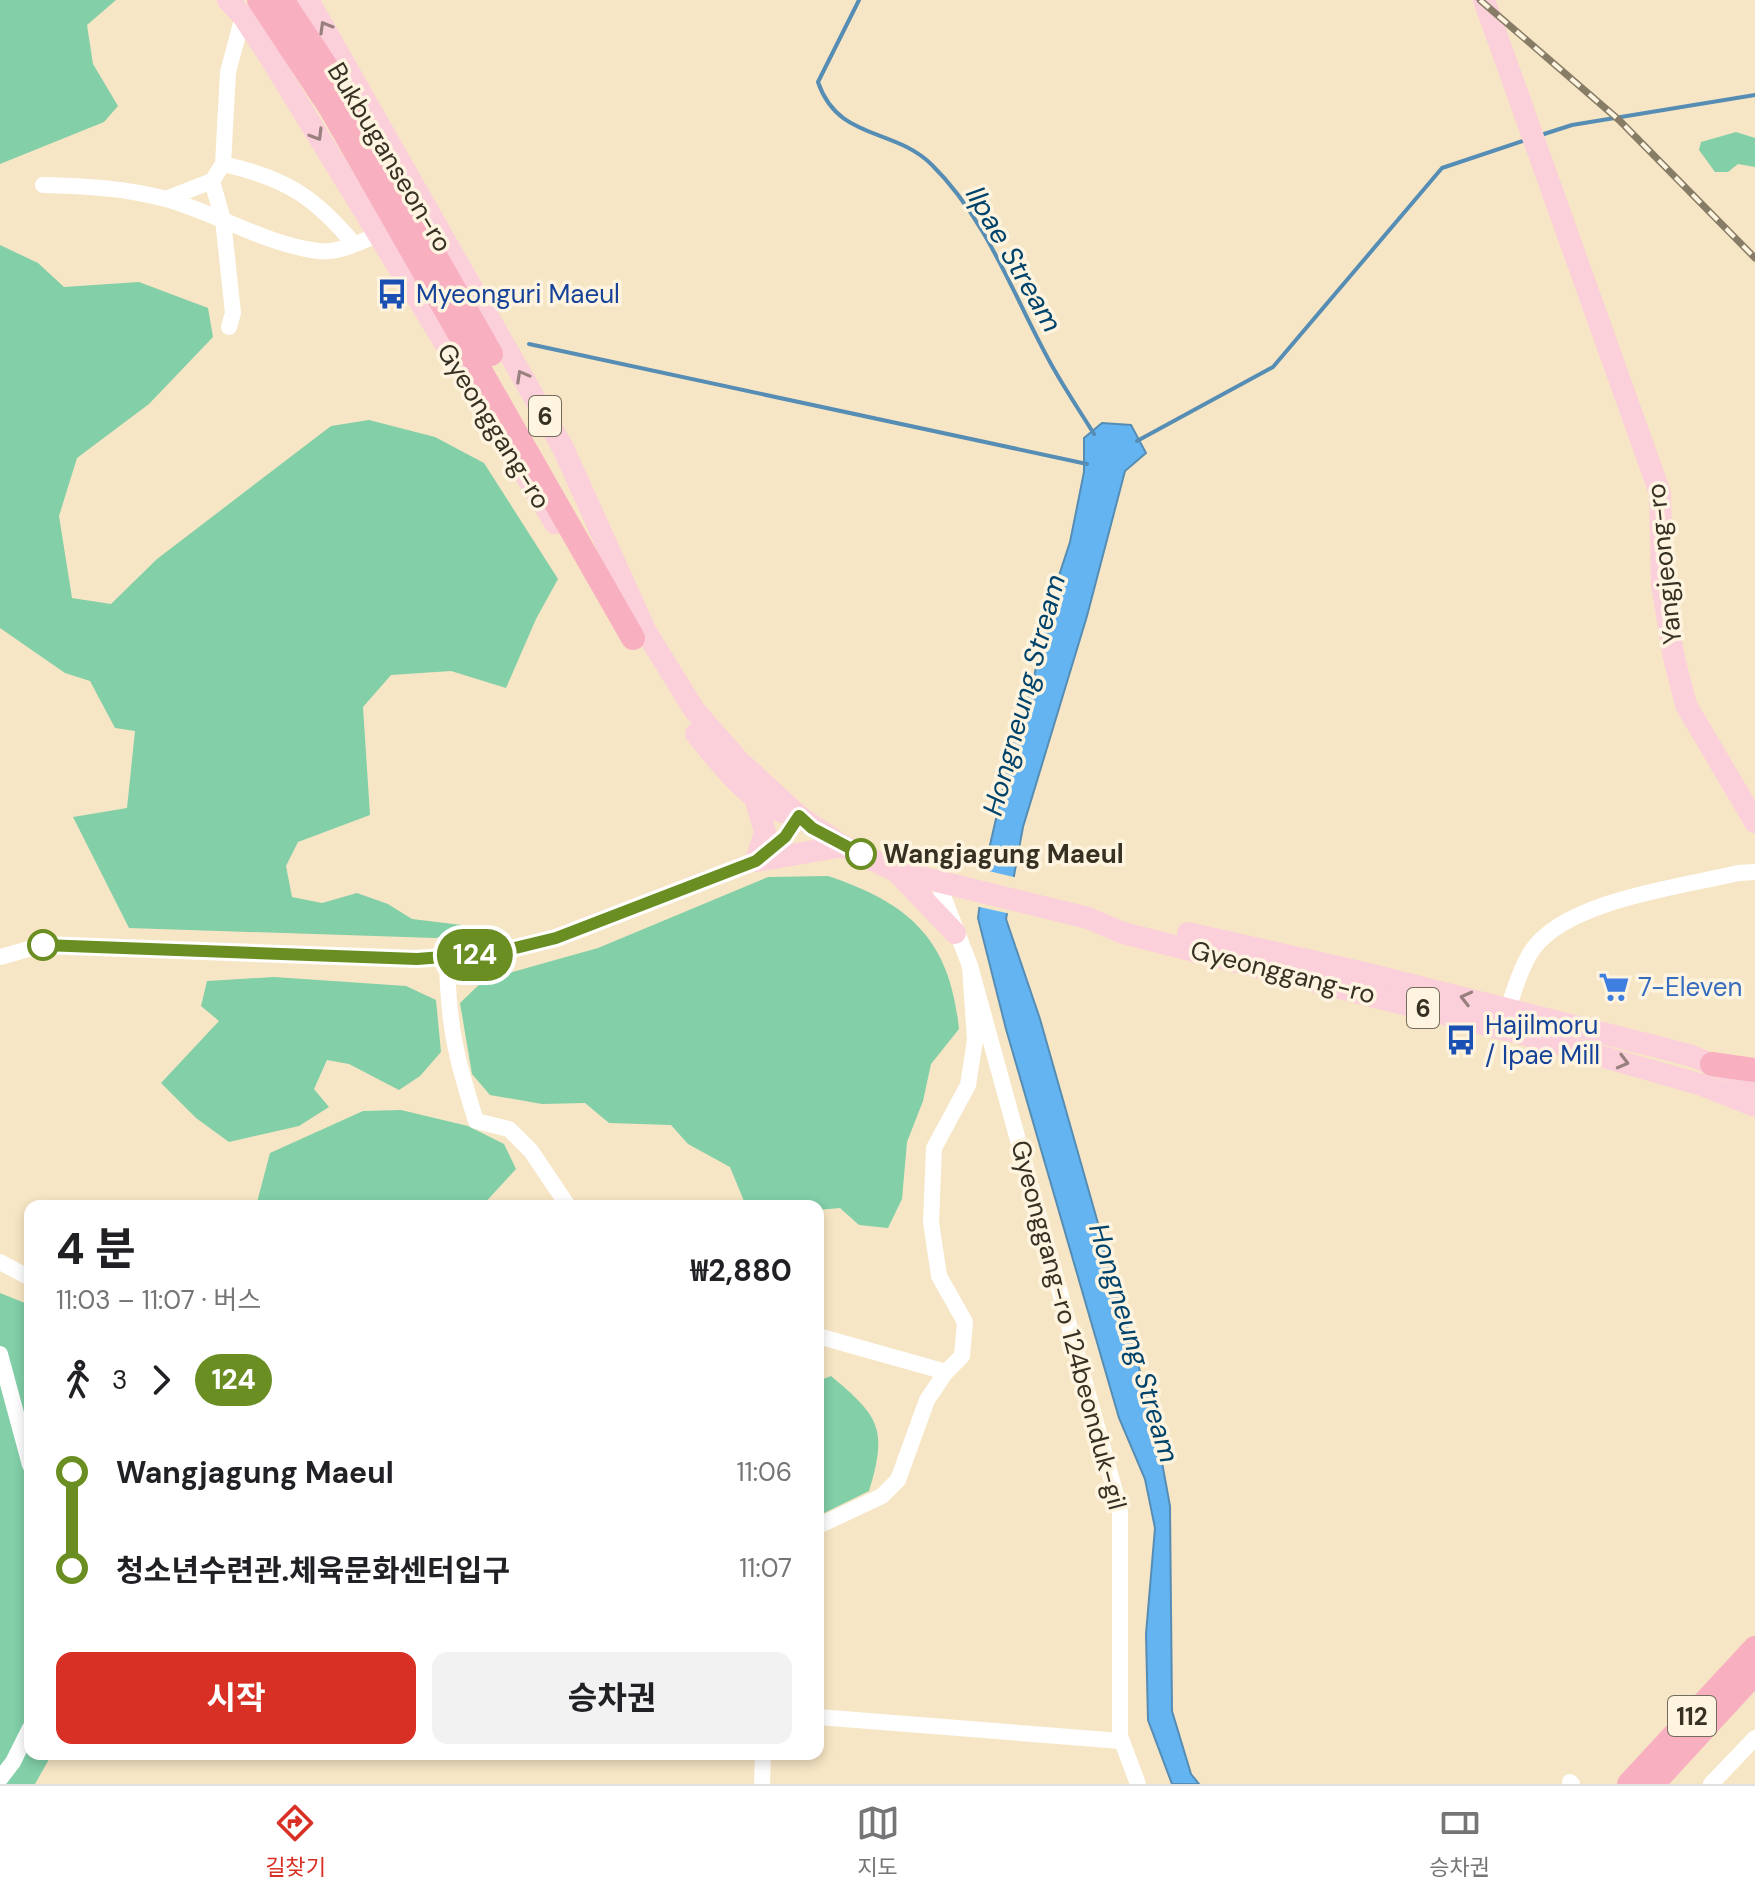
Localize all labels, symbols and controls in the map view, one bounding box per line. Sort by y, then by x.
one-way arrow [319,21,335,36]
street label: Bukbuganseon-ro [320,56,460,258]
one-way arrow [307,126,323,141]
water label: Ilpae Stream [957,179,1071,339]
bus stop icon: Myeonguri Maeul [375,277,409,311]
place label: Myeonguri Maeul [416,277,620,311]
street label: Gyeonggang-ro [429,337,559,515]
one-way arrow [516,370,532,384]
road number: 6 [529,396,561,436]
street label: Yangjeong-ro [1639,482,1689,646]
water label: Hongneung Stream [974,570,1074,820]
place label: Wangjagung Maeul [883,837,1124,871]
marker: Wangjagung Maeul [846,839,876,869]
line badge: 124 [429,929,521,981]
unlabelled marker [28,930,58,960]
street label: Gyeonggang-ro [1187,933,1379,1011]
text: 124 [453,936,497,973]
supermarket icon: 7-Eleven [1597,970,1631,1004]
place label: 7-Eleven [1638,970,1743,1004]
road number: 6 [1407,988,1439,1028]
one-way arrow [1460,990,1473,1007]
place label: Hajilmoru / Ipae Mill [1485,1008,1600,1072]
bus stop icon: Hajilmoru / Ipae Mill [1444,1023,1478,1057]
one-way arrow [1615,1052,1629,1069]
street label: Gyeonggang-ro 124beonduk-gil [1003,1137,1135,1513]
water label: Hongneung Stream [1080,1219,1188,1467]
text: 4 분 [56,1220,135,1278]
text: ₩2,880 [691,1251,792,1290]
text: 11:03 – 11:07 · 버스 [56,1283,261,1317]
icon: walk [56,1358,100,1402]
icon: forward [139,1358,183,1402]
text: 124 [211,1361,256,1398]
text: 3 [112,1363,127,1397]
text: Wangjagung Maeul [116,1453,394,1492]
text: 11:06 [736,1455,792,1489]
text: 청소년수련관.체육문화센터입구 [116,1551,510,1590]
text: 11:07 [739,1551,792,1585]
button: 시작 [56,1652,416,1744]
button: 승차권 [432,1652,792,1744]
road number: 112 [1668,1696,1716,1736]
tab: 길찾기 [265,1801,326,1882]
tab: 지도 [856,1801,900,1882]
tab: 승차권 [1429,1801,1490,1882]

